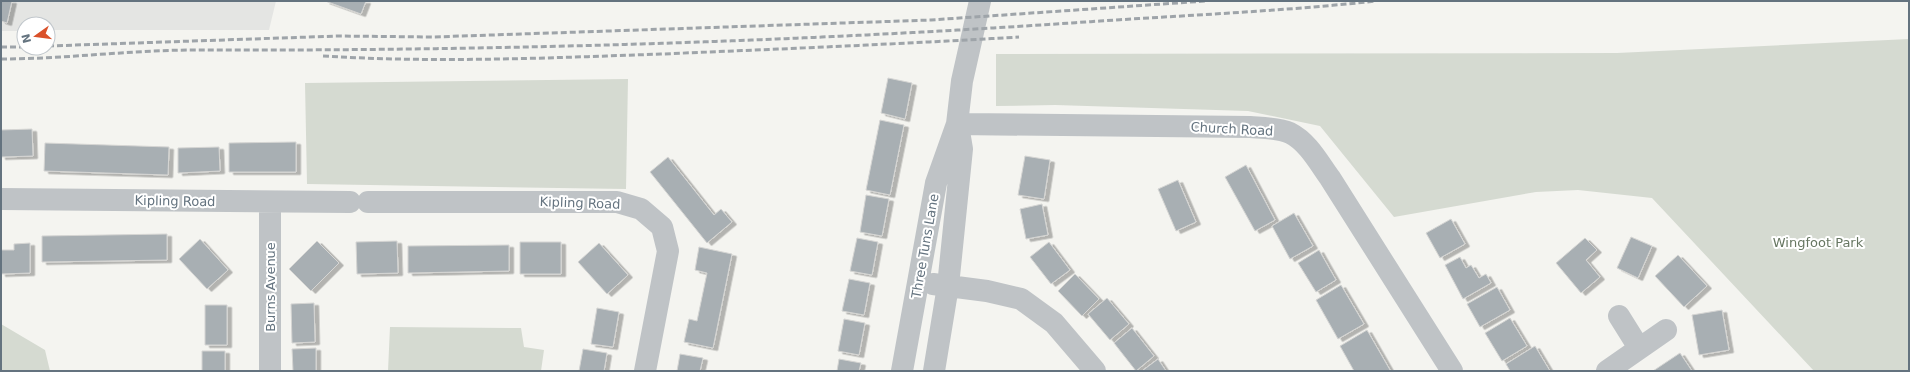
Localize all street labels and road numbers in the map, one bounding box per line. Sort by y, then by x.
street label: Church Road [1190,119,1274,139]
street label: Three Tuns Lane [908,192,942,301]
street label: Kipling Road [134,193,216,209]
street label: Kipling Road [539,194,621,212]
street label: Burns Avenue [263,242,278,332]

